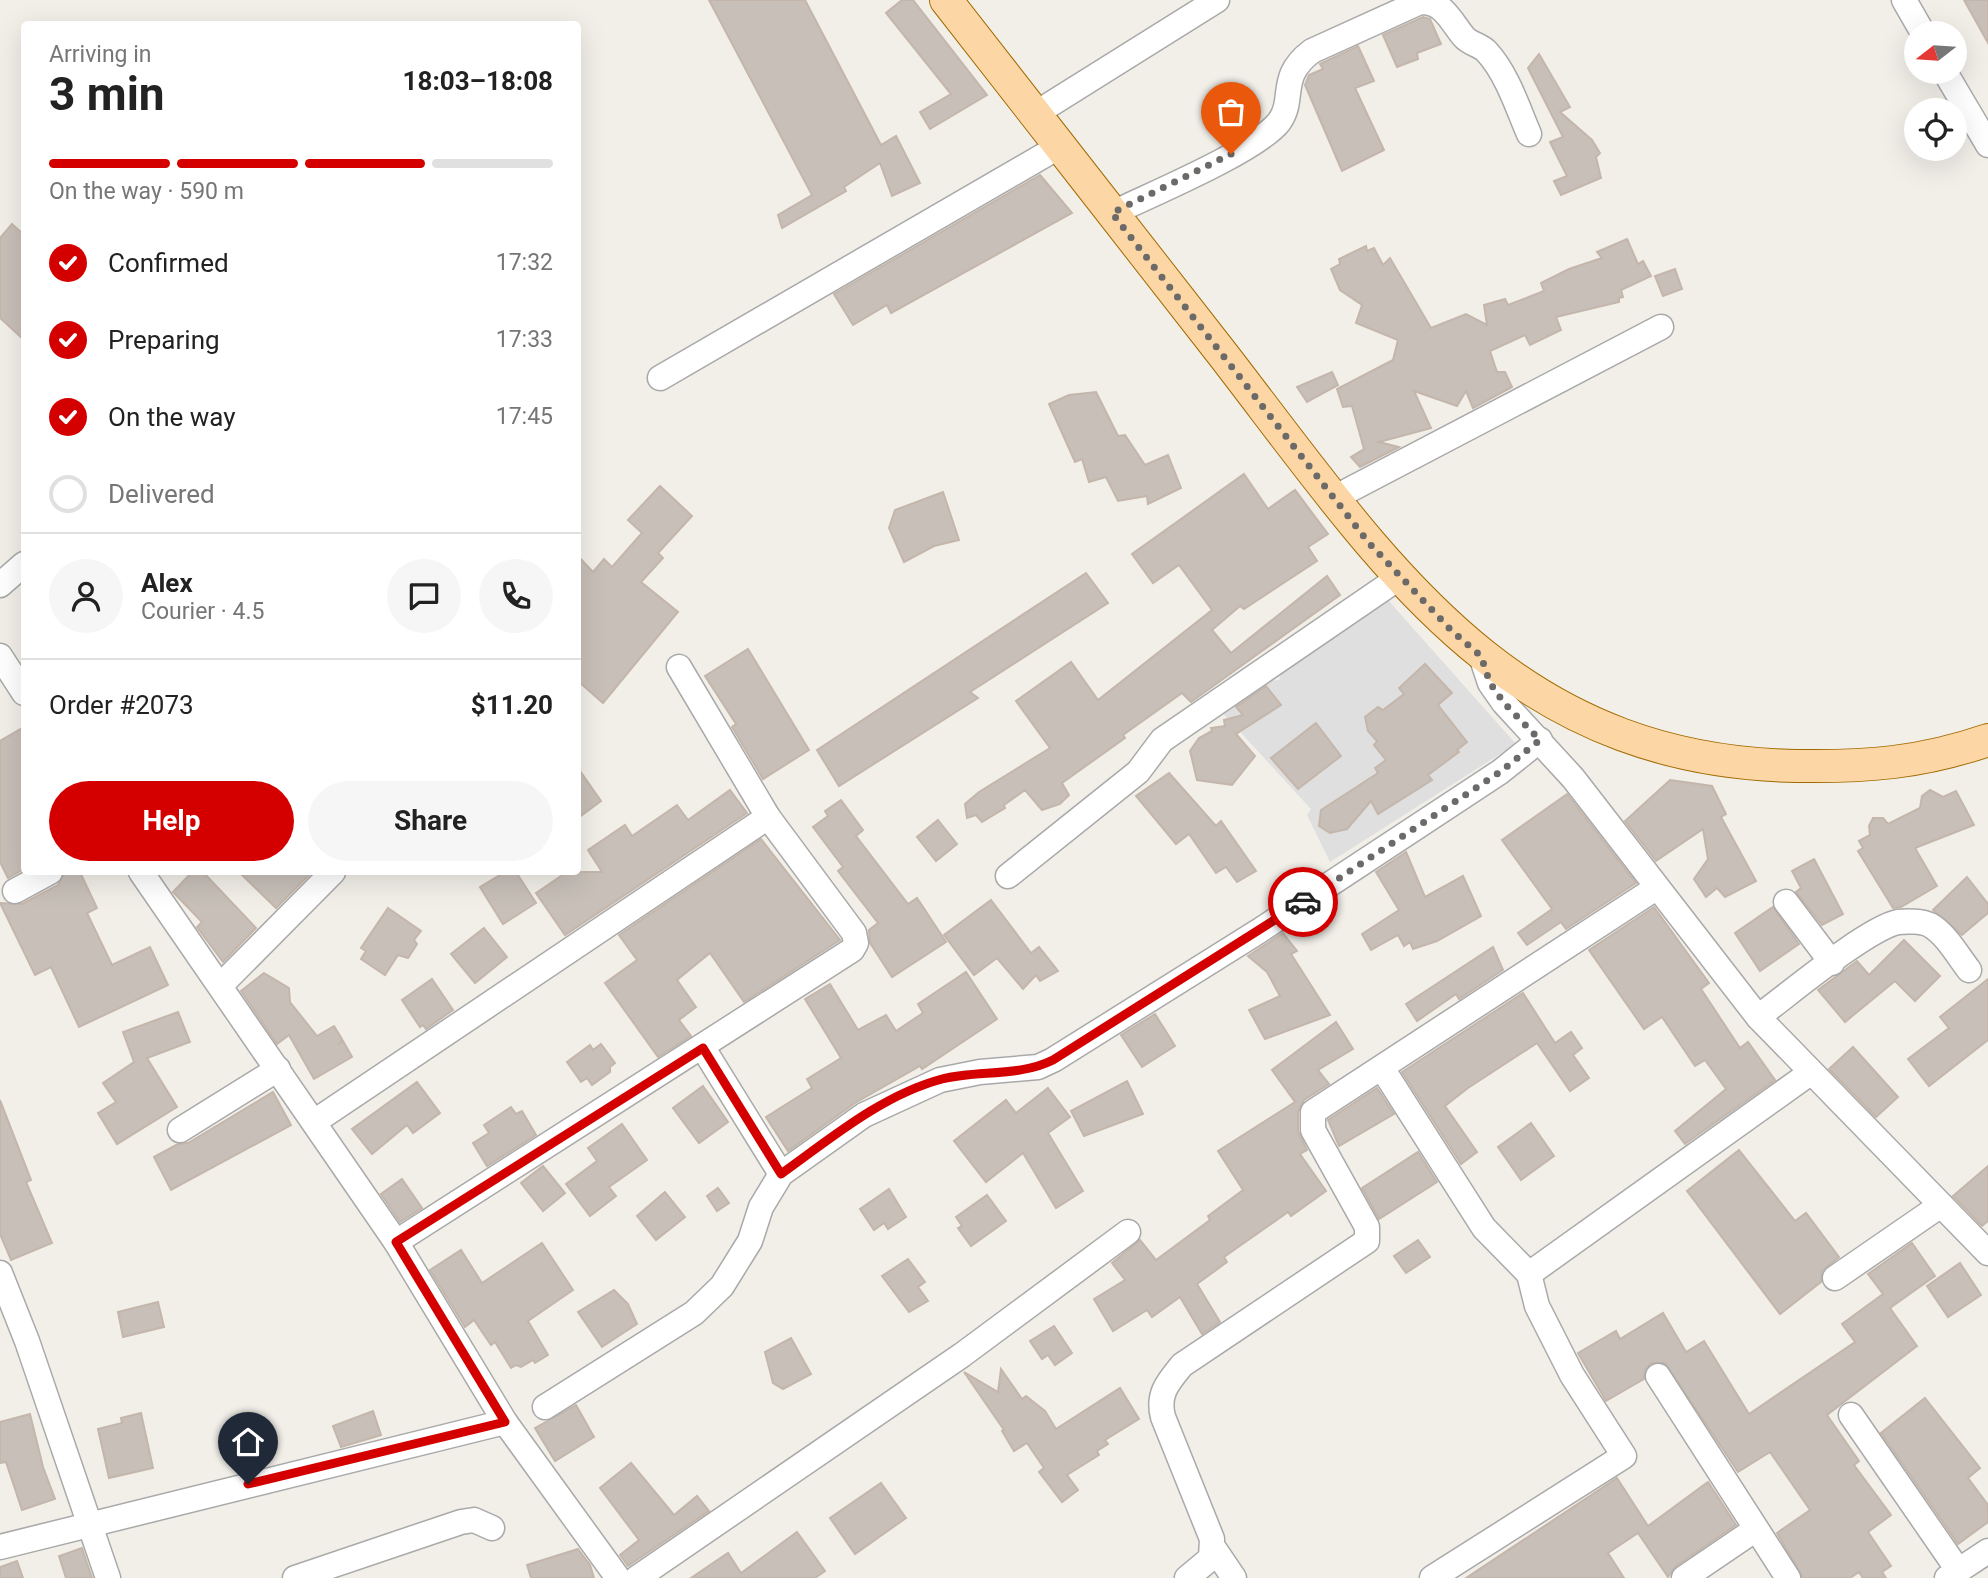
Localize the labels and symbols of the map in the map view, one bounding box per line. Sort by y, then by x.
north arrow [1904,21,1967,84]
pin [1201,82,1261,154]
courier [1268,867,1338,937]
pin [218,1412,278,1484]

